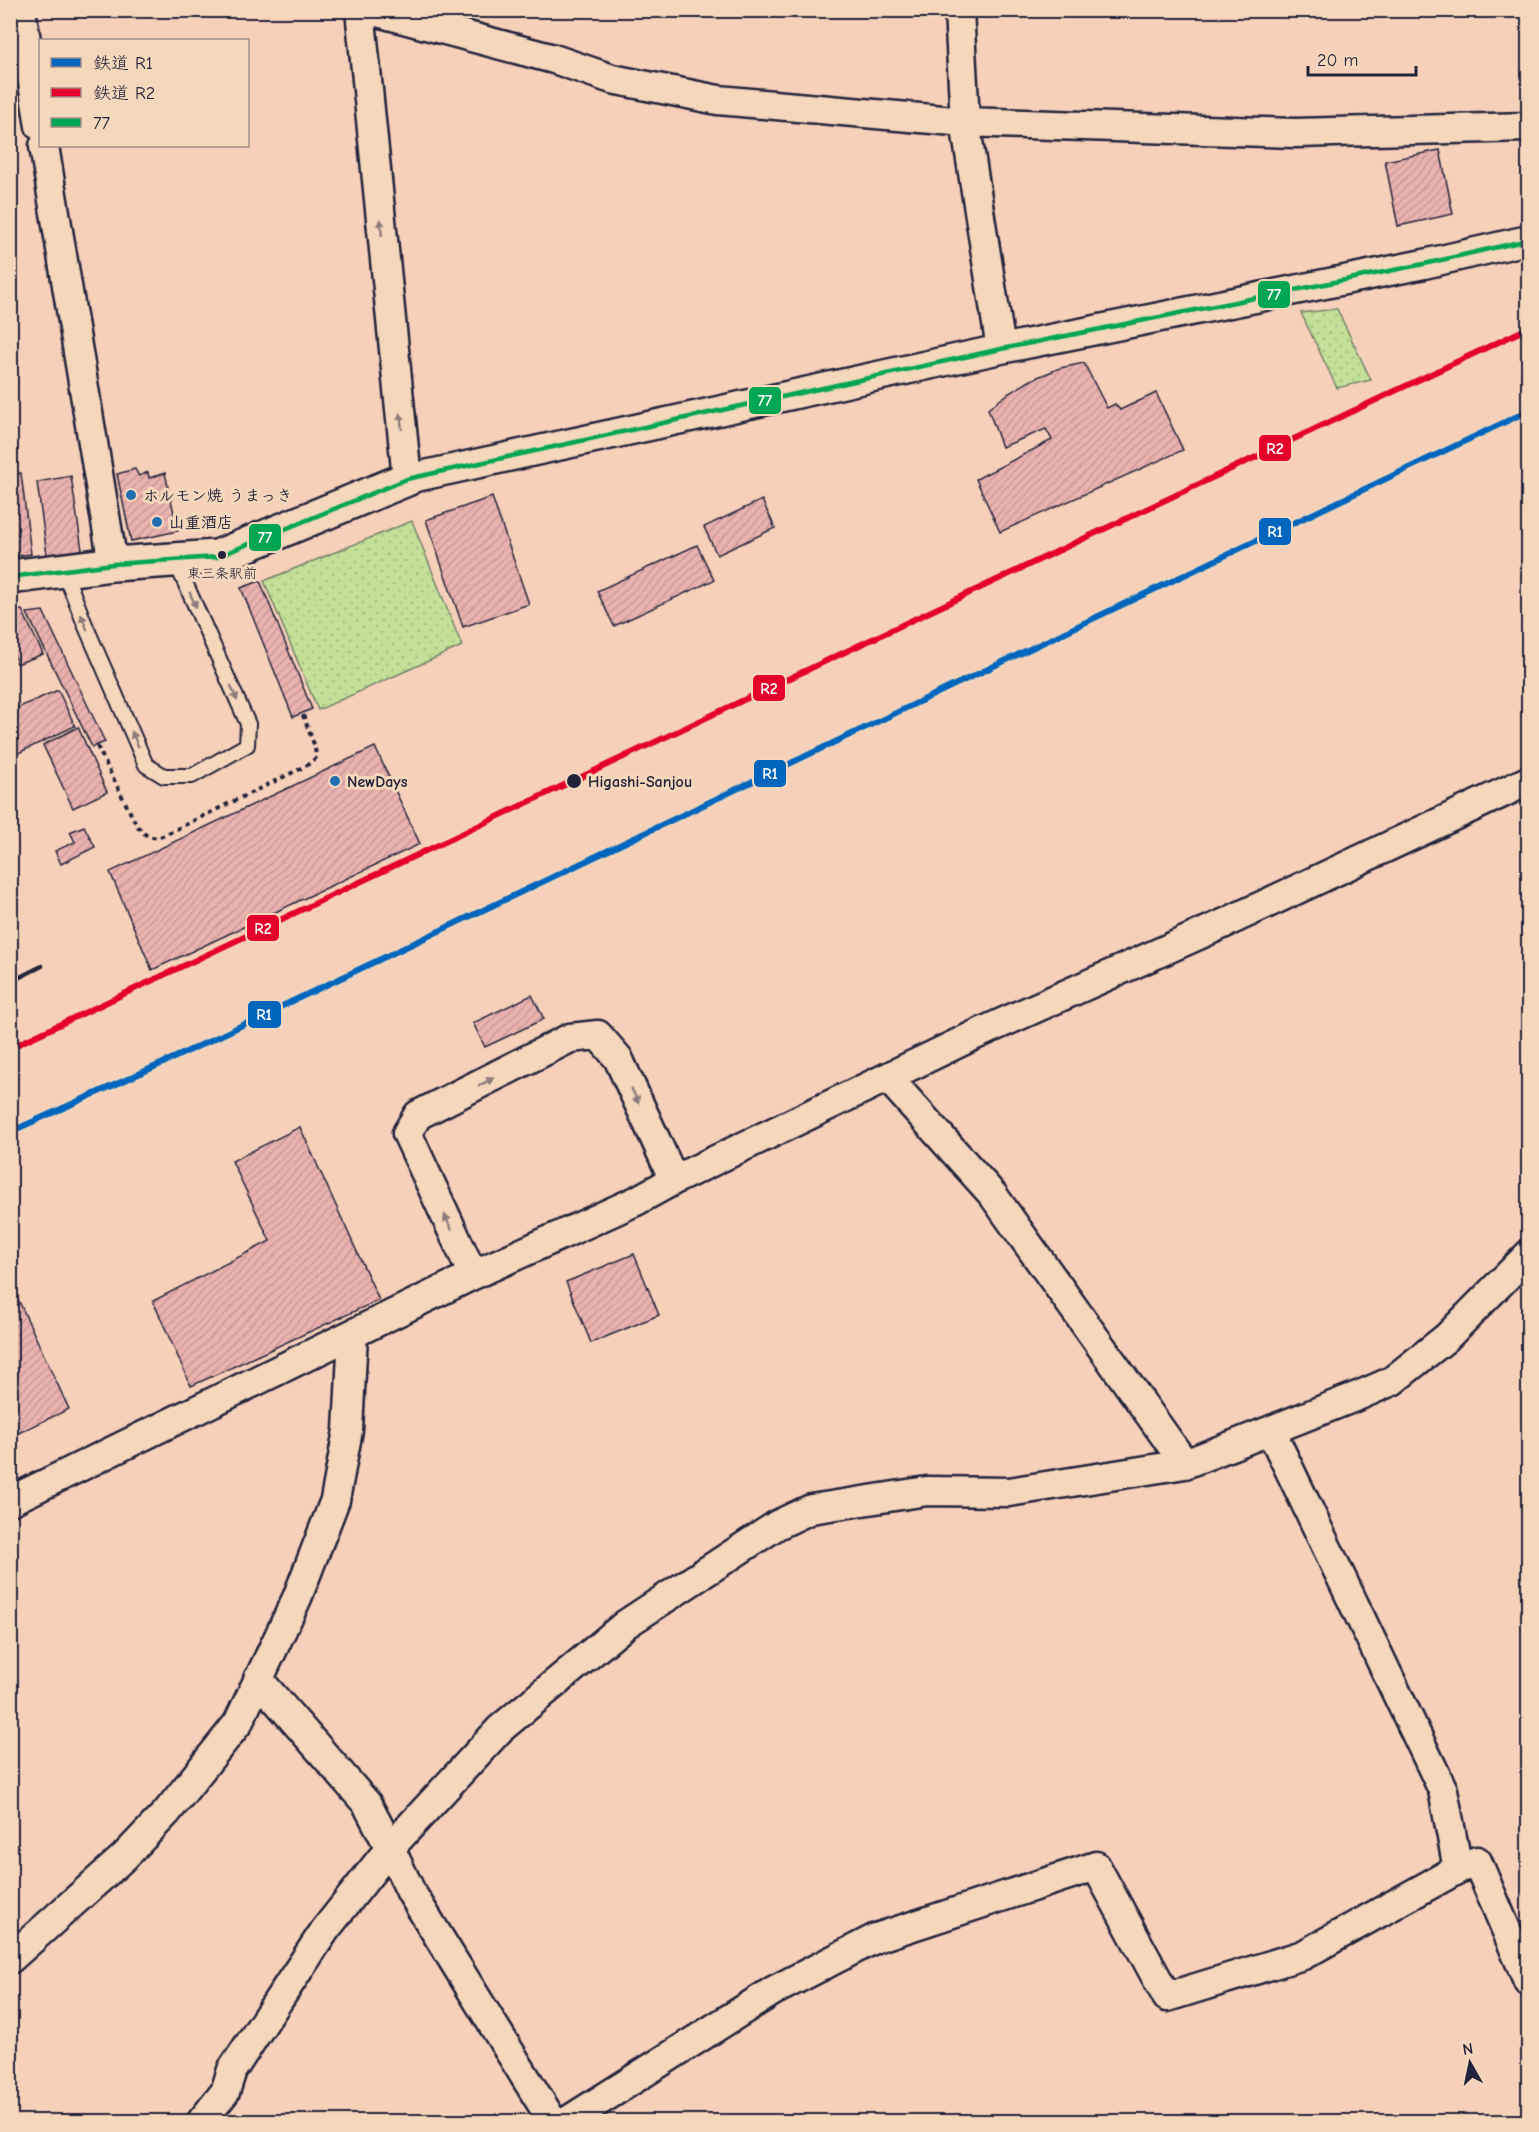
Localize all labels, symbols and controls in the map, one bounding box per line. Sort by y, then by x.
legend [39,39,249,147]
scale bar [1308,39,1416,77]
text: 20 m [1317,50,1358,71]
text: 鉄道 R1 [93,53,153,74]
text: 鉄道 R2 [93,83,155,104]
text: 77 [93,113,111,134]
one-way arrow [377,217,386,236]
line badge: 77 [1257,280,1291,309]
text: 77 [1267,286,1282,304]
line badge: 77 [748,386,782,415]
text: 77 [758,392,773,410]
one-way arrow [396,411,406,430]
line badge: R2 [1258,434,1292,462]
text: R2 [1266,440,1284,458]
place label: ホルモン焼 うまっき [143,487,292,505]
marker: ホルモン焼 うまっき [124,488,138,502]
place label: 山重酒店 [169,514,233,532]
marker: 山重酒店 [150,515,164,529]
line badge: R1 [1258,517,1292,546]
line badge: 77 [248,523,282,552]
text: R1 [1267,523,1283,541]
text: 77 [258,529,273,547]
marker: 東三条駅前 [216,549,228,561]
place label: 東三条駅前 [187,565,257,582]
one-way arrow [189,591,198,608]
one-way arrow [79,613,88,631]
line badge: R2 [752,674,786,702]
text: R2 [760,680,778,698]
one-way arrow [230,684,239,701]
one-way arrow [130,731,139,748]
line badge: R1 [753,759,787,788]
text: R1 [762,765,778,783]
marker: Higashi-Sanjou [565,772,583,790]
place label: NewDays [347,773,408,791]
place label: Higashi-Sanjou [588,773,692,791]
marker: NewDays [328,774,342,788]
line badge: R2 [246,914,280,942]
text: R2 [254,920,272,938]
line badge: R1 [247,1000,282,1029]
text: R1 [256,1006,272,1024]
one-way arrow [477,1077,495,1087]
one-way arrow [631,1087,641,1105]
one-way arrow [444,1213,453,1230]
north arrow [1440,2033,1500,2093]
text: N [1461,2039,1474,2059]

